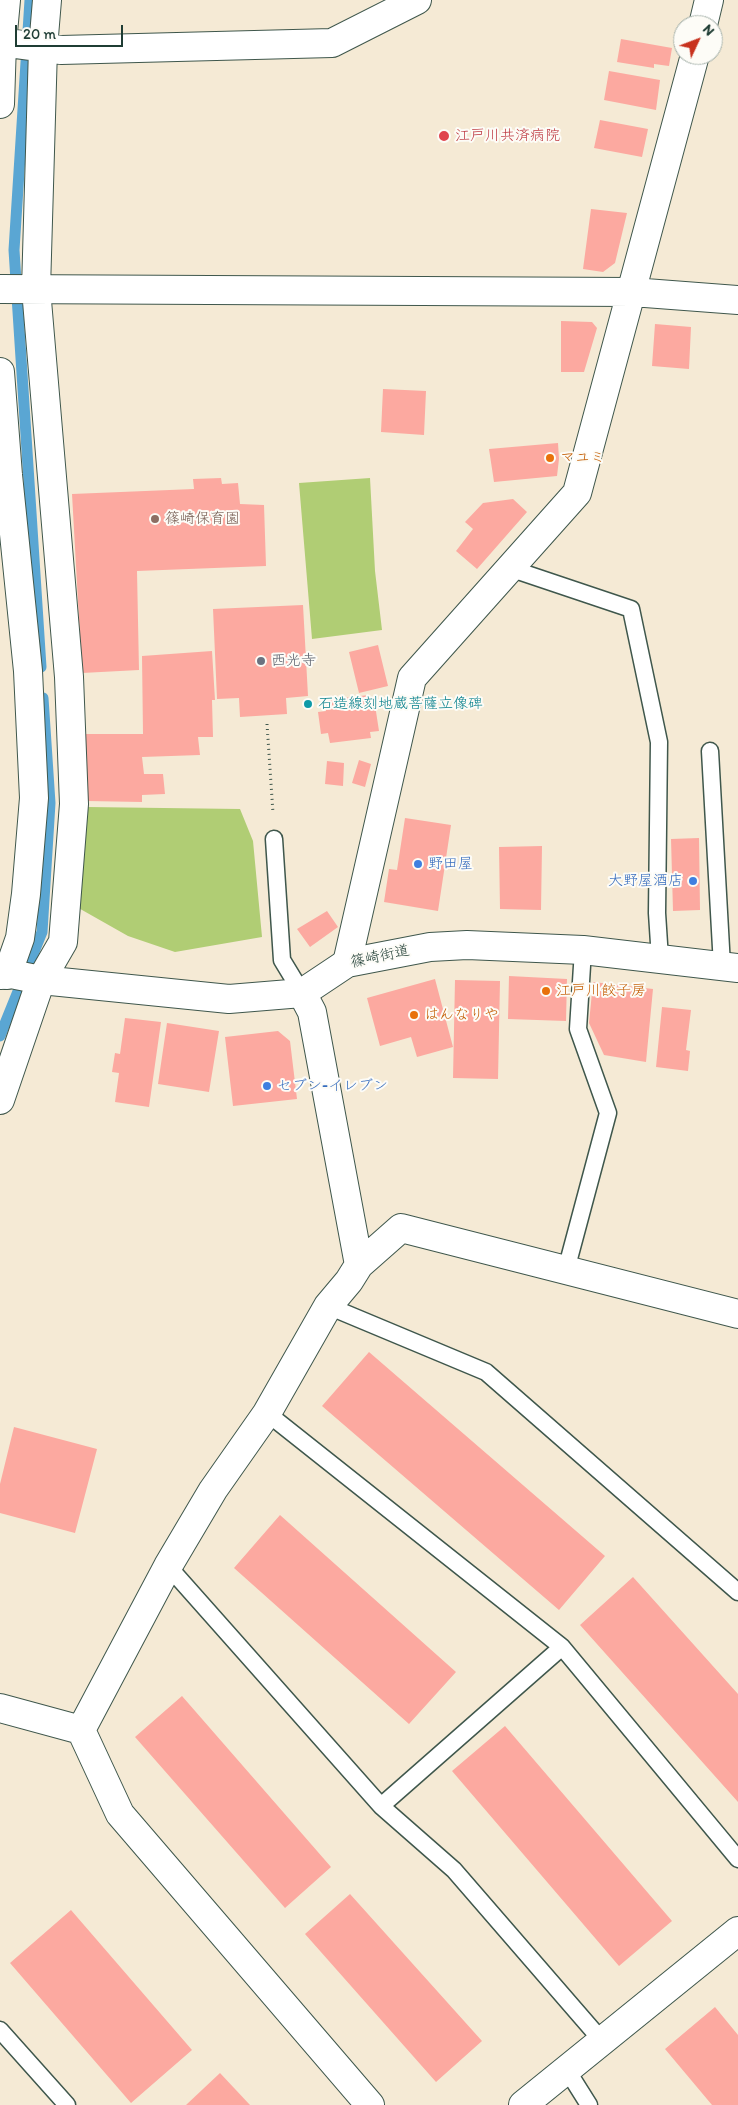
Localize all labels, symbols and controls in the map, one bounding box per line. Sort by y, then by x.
scale bar [18,15,125,47]
north arrow [673,15,723,65]
text: N [699,21,718,39]
text: 20 m [23,25,56,43]
place label: 江戸川共済病院 [455,127,560,145]
marker: 江戸川共済病院 [437,129,451,143]
place label: マユミ [560,449,605,467]
marker: マユミ [544,452,556,464]
place label: 篠崎保育園 [165,510,240,528]
marker: 篠崎保育園 [149,513,161,525]
place label: 西光寺 [271,652,316,670]
marker: 西光寺 [255,655,267,667]
place label: 石造線刻地蔵菩薩立像碑 [318,695,483,713]
marker: 石造線刻地蔵菩薩立像碑 [302,698,314,710]
place label: 野田屋 [428,855,473,873]
marker: 野田屋 [412,858,424,870]
place label: 大野屋酒店 [608,872,683,890]
marker: 大野屋酒店 [687,875,699,887]
street label: 篠崎街道 [349,942,411,972]
place label: 江戸川餃子房 [556,982,646,1000]
marker: 江戸川餃子房 [540,985,552,997]
place label: はんなりや [424,1006,499,1024]
marker: はんなりや [408,1009,420,1021]
place label: セブン-イレブン [277,1077,388,1095]
marker: セブン-イレブン [261,1080,273,1092]

